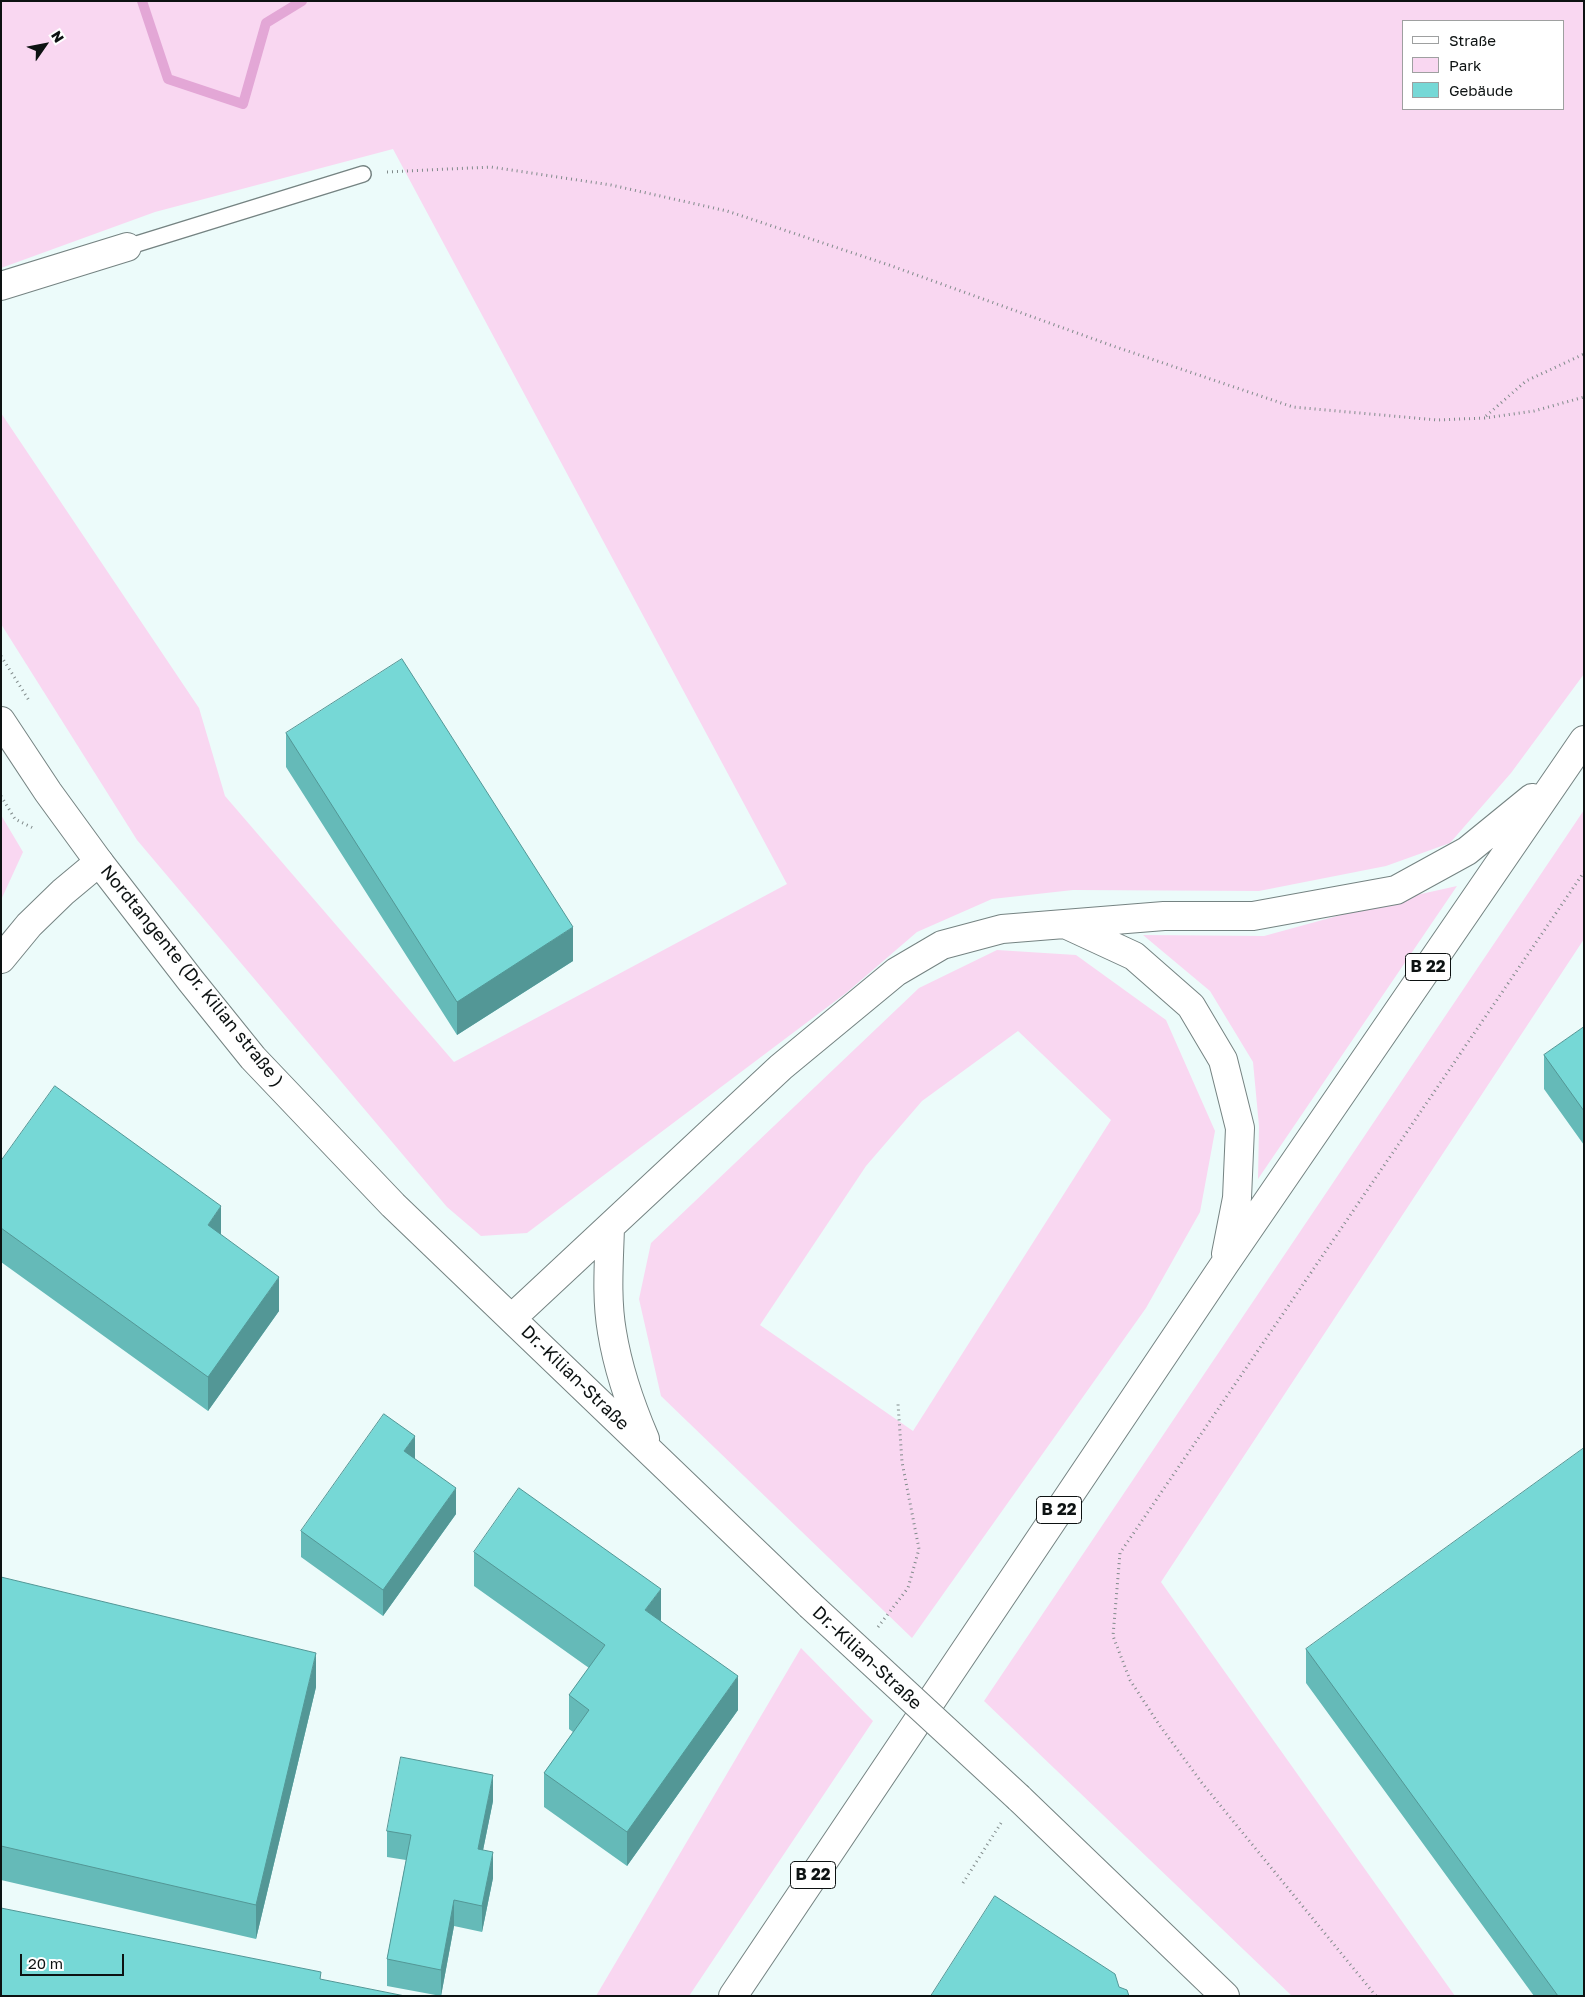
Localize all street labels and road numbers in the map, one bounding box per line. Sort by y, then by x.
street label: Nordtangente (Dr. Kilian straße ) [96,861,288,1091]
road number: B 22 [1406,954,1450,980]
street label: Dr.-Kilian-Straße [516,1321,634,1435]
road number: B 22 [1036,1496,1082,1524]
street label: Dr.-Kilian-Straße [808,1602,926,1714]
road number: B 22 [790,1862,836,1888]

